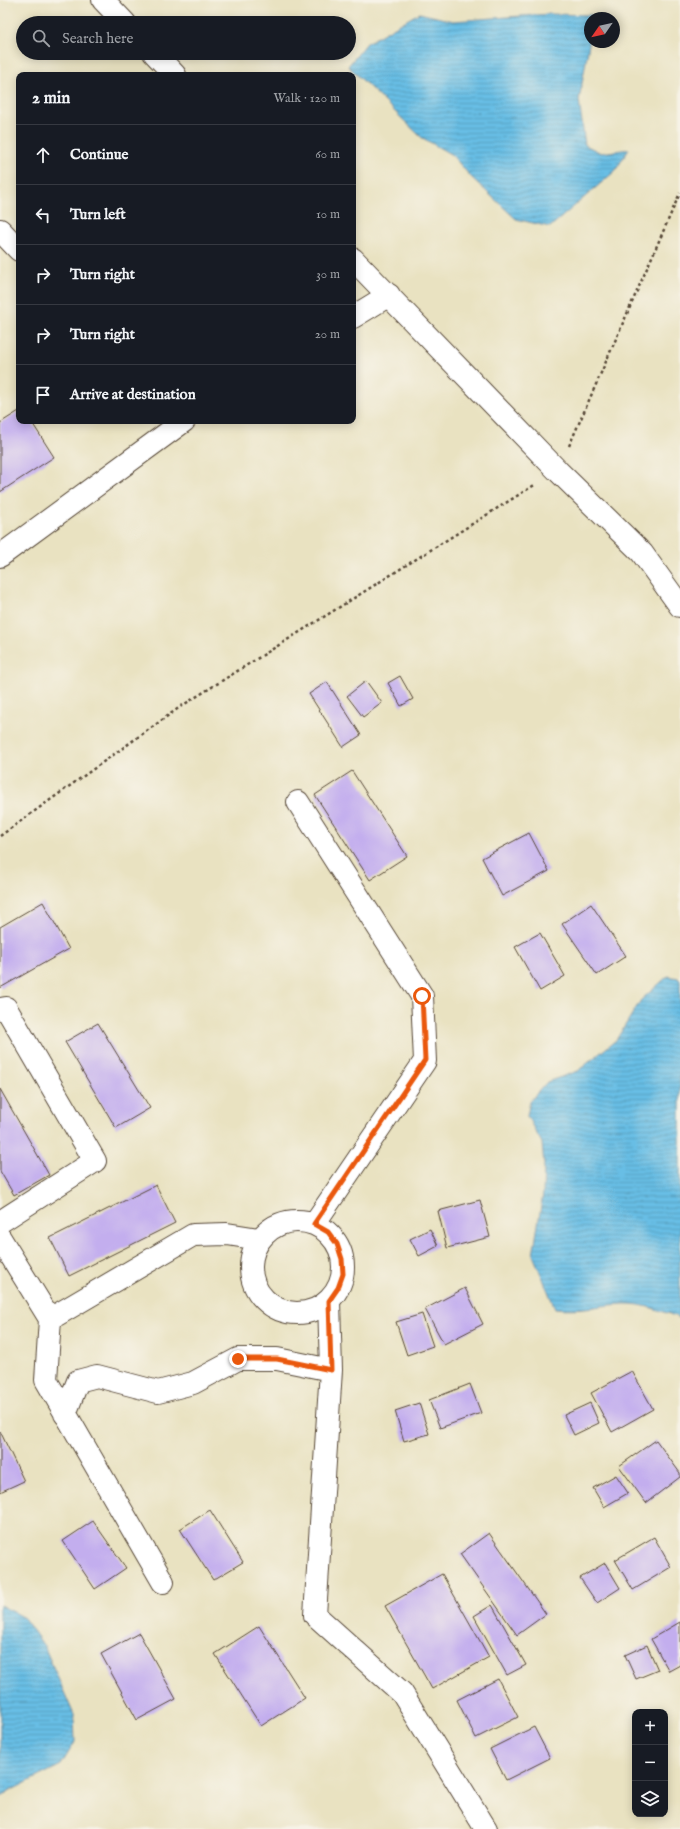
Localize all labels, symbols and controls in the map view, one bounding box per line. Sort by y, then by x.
north arrow [584,12,620,48]
search box [16,16,356,60]
icon: search [30,27,52,49]
text: Search here [62,29,133,48]
text: 2 min [32,88,70,109]
text: Walk · 120 m [274,90,340,107]
icon: ahead [32,144,54,166]
text: Continue [70,145,128,164]
text: 60 m [315,146,340,163]
icon: left [32,204,54,226]
text: Turn left [70,205,126,224]
text: 10 m [316,206,340,223]
icon: right [32,264,54,286]
text: Turn right [70,265,135,284]
text: 30 m [316,266,340,283]
icon: right [32,324,54,346]
text: Turn right [70,325,135,344]
text: 20 m [315,326,340,343]
icon: arrive [32,384,54,406]
text: Arrive at destination [70,385,196,404]
route start [413,987,431,1005]
route end [229,1350,247,1368]
map controls [632,1709,668,1817]
button: + [632,1709,668,1745]
button: − [632,1745,668,1781]
button: layers [632,1781,668,1817]

